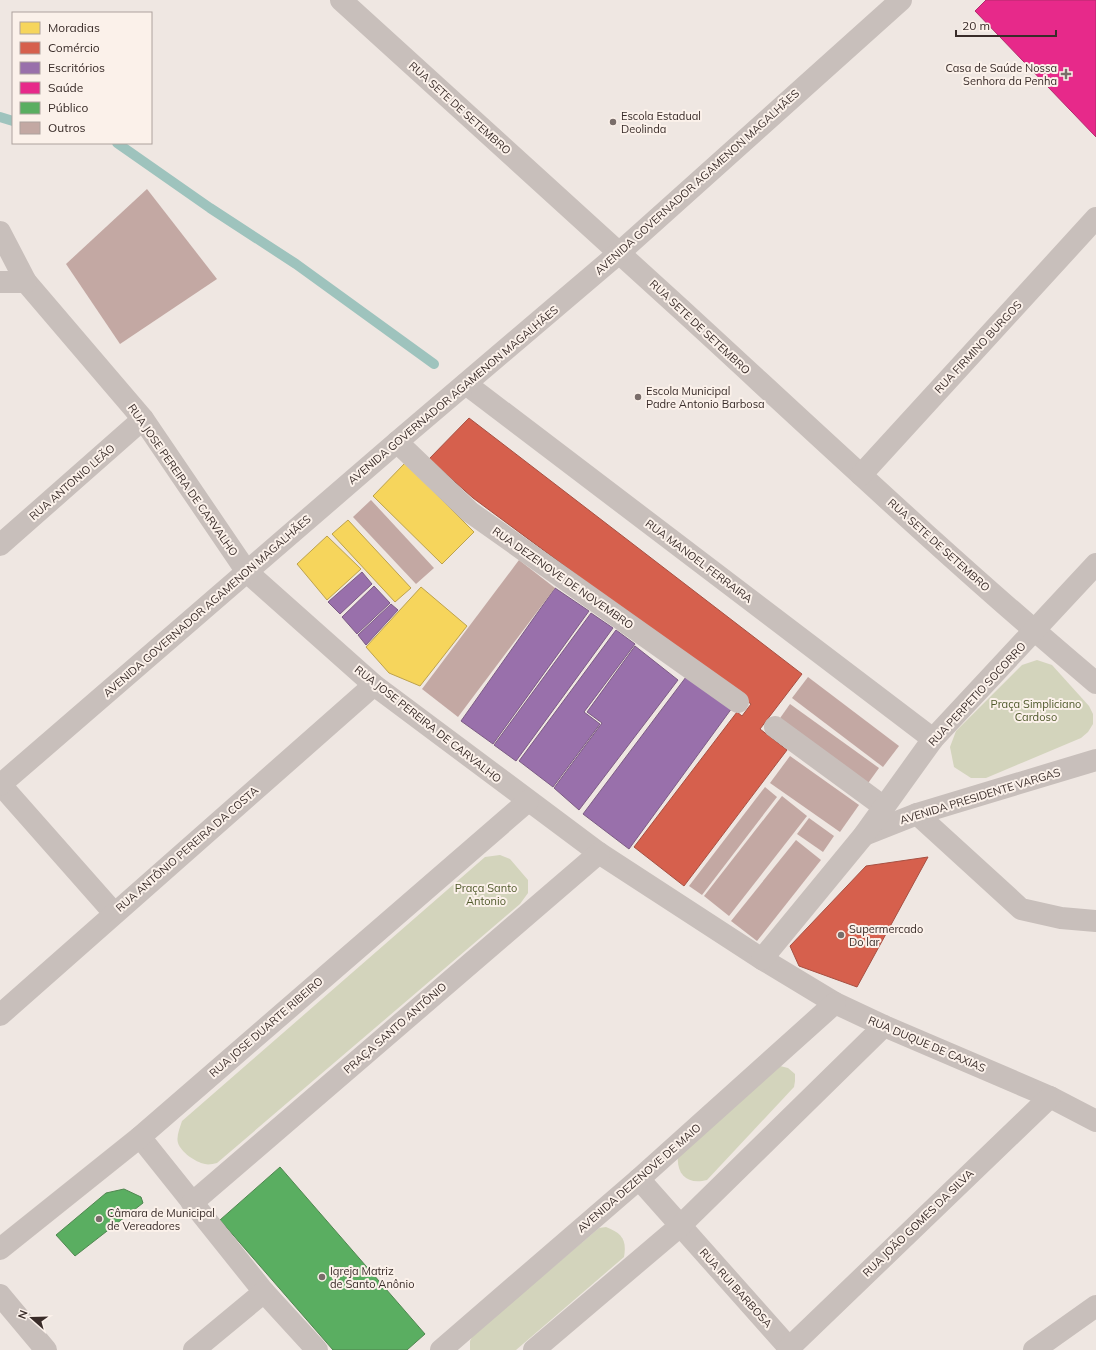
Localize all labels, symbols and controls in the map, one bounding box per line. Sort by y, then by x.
legend [12,12,152,144]
scale bar [956,12,1056,38]
text: 20 m [962,18,990,33]
text: Moradias [48,20,100,35]
text: Comércio [48,40,100,55]
street label: RUA SETE DE SETEMBRO [406,58,514,158]
text: Escritórios [48,60,105,75]
place label: Casa de Saúde Nossa Senhora da Penha [945,61,1057,88]
marker: Casa de Saúde Nossa Senhora da Penha [1060,68,1072,80]
text: Saúde [48,80,83,95]
street label: AVENIDA GOVERNADOR AGAMENON MAGALHÃES [592,86,802,278]
text: Público [48,100,88,115]
place label: Escola Estadual Deolinda [621,109,701,136]
marker: Escola Estadual Deolinda [608,117,618,127]
text: Outros [48,120,86,135]
street label: RUA SETE DE SETEMBRO [647,277,753,377]
street label: RUA FIRMINO BURGOS [931,298,1025,396]
street label: AVENIDA GOVERNADOR AGAMENON MAGALHÃES [345,303,561,487]
place label: Escola Municipal Padre Antonio Barbosa [646,384,765,411]
marker: Escola Municipal Padre Antonio Barbosa [633,392,643,402]
street label: RUA JOSE PEREIRA DE CARVALHO [125,401,241,559]
street label: RUA ANTONIO LEÃO [26,441,118,523]
street label: RUA SETE DE SETEMBRO [885,495,993,595]
street label: AVENIDA GOVERNADOR AGAMENON MAGALHÃES [100,512,314,700]
street label: RUA MANOEL FERRAIRA [643,516,755,606]
street label: RUA DEZENOVE DE NOVEMBRO [490,524,636,632]
street label: RUA PERPETIO SOCORRO [925,639,1029,749]
street label: RUA JOSE PEREIRA DE CARVALHO [352,662,504,786]
park label: Praça Simpliciano Cardoso [991,697,1081,724]
street label: AVENIDA PRESIDENTE VARGAS [898,765,1062,827]
street label: RUA ANTÔNIO PEREIRA DA COSTA [113,783,261,915]
park label: Praça Santo Antonio [455,881,517,908]
place label: Supermercado Do lar [849,922,923,949]
marker: Supermercado Do lar [836,930,846,940]
street label: RUA JOSE DUARTE RIBEIRO [206,974,326,1080]
street label: PRAÇA SANTO ANTÔNIO [341,979,449,1077]
street label: RUA DUQUE DE CAXIAS [866,1013,988,1075]
street label: AVENIDA DEZENOVE DE MAIO [574,1120,704,1236]
street label: RUA JOÃO GOMES DA SILVA [860,1166,976,1280]
place label: Câmara de Municipal de Vereadores [107,1206,215,1233]
marker: Câmara de Municipal de Vereadores [94,1214,104,1224]
street label: RUA RUI BARBOSA [697,1245,775,1331]
place label: Igreja Matriz de Santo Anônio [330,1264,414,1291]
marker: Igreja Matriz de Santo Anônio [317,1272,327,1282]
north arrow [12,1298,52,1338]
text: N [15,1308,31,1321]

